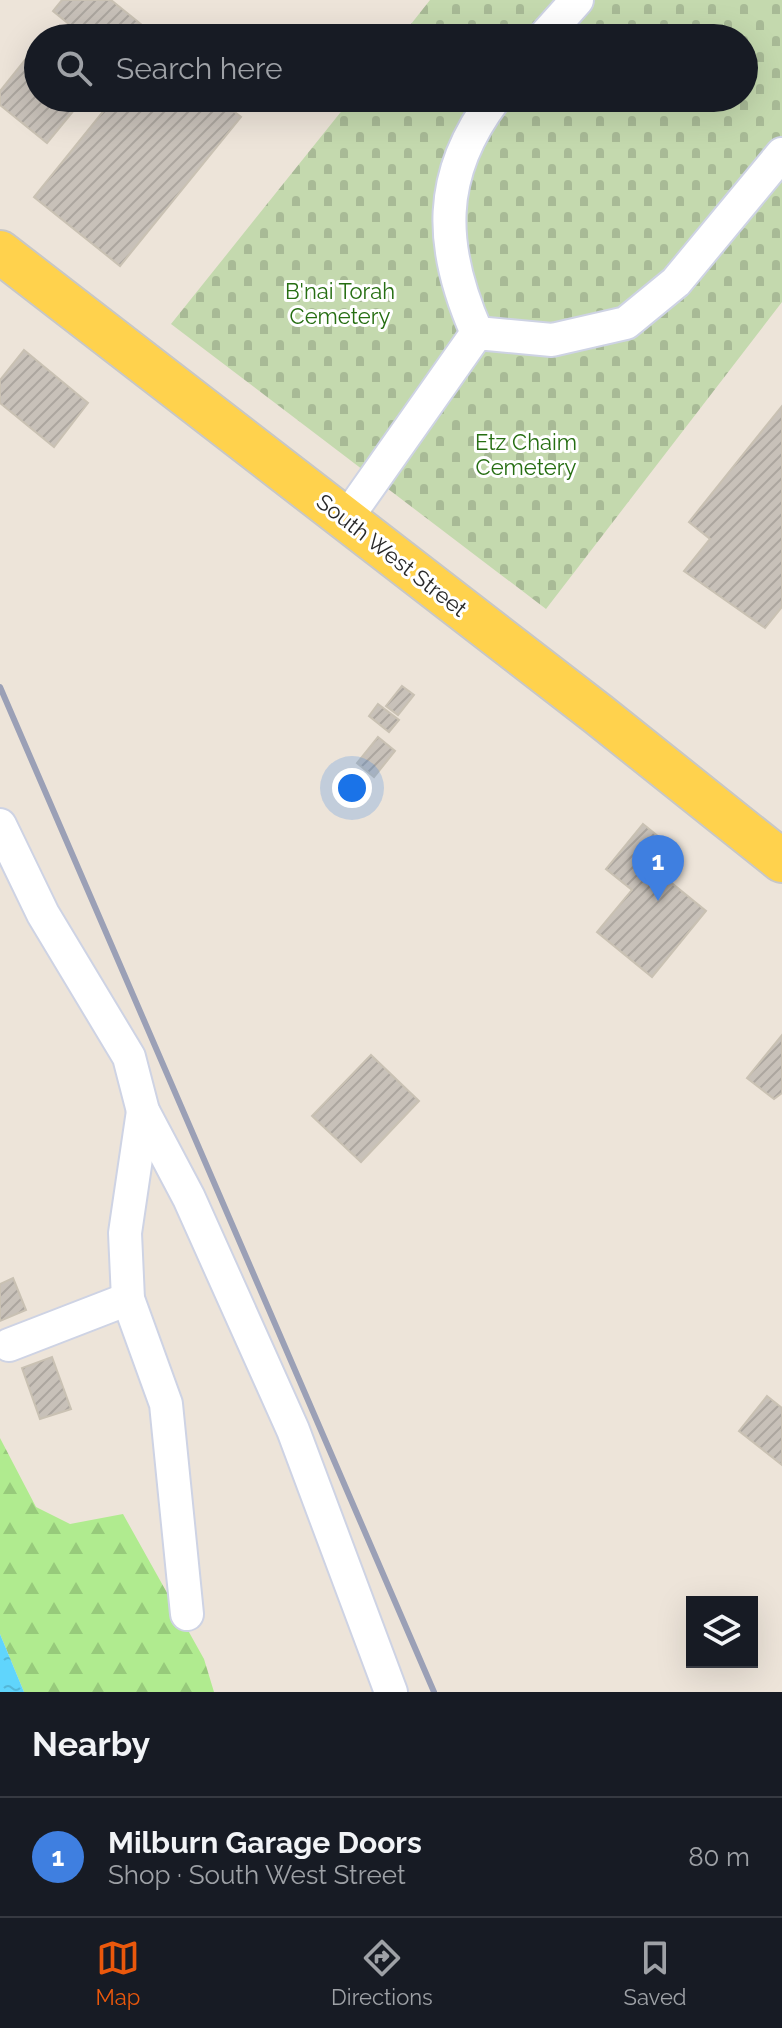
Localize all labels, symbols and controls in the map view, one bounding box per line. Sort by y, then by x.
search box [24,24,758,112]
icon: search [52,46,96,90]
text: Search here [116,51,283,86]
park label: B'nai Torah Cemetery [285,278,395,329]
park label: Etz Chaim Cemetery [475,429,577,480]
street label: South West Street [312,488,473,622]
your location [332,768,372,808]
pin: 1 [632,835,684,901]
map controls [686,1596,758,1668]
button: layers [686,1596,758,1668]
text: Nearby [32,1724,150,1764]
text: Milburn Garage Doors [108,1825,422,1860]
text: 1 [52,1842,64,1872]
text: 80 m [688,1842,750,1872]
text: Shop · South West Street [108,1860,406,1890]
tab: Map [95,1936,140,2010]
tab: Directions [331,1936,433,2010]
tab: Saved [624,1936,687,2010]

